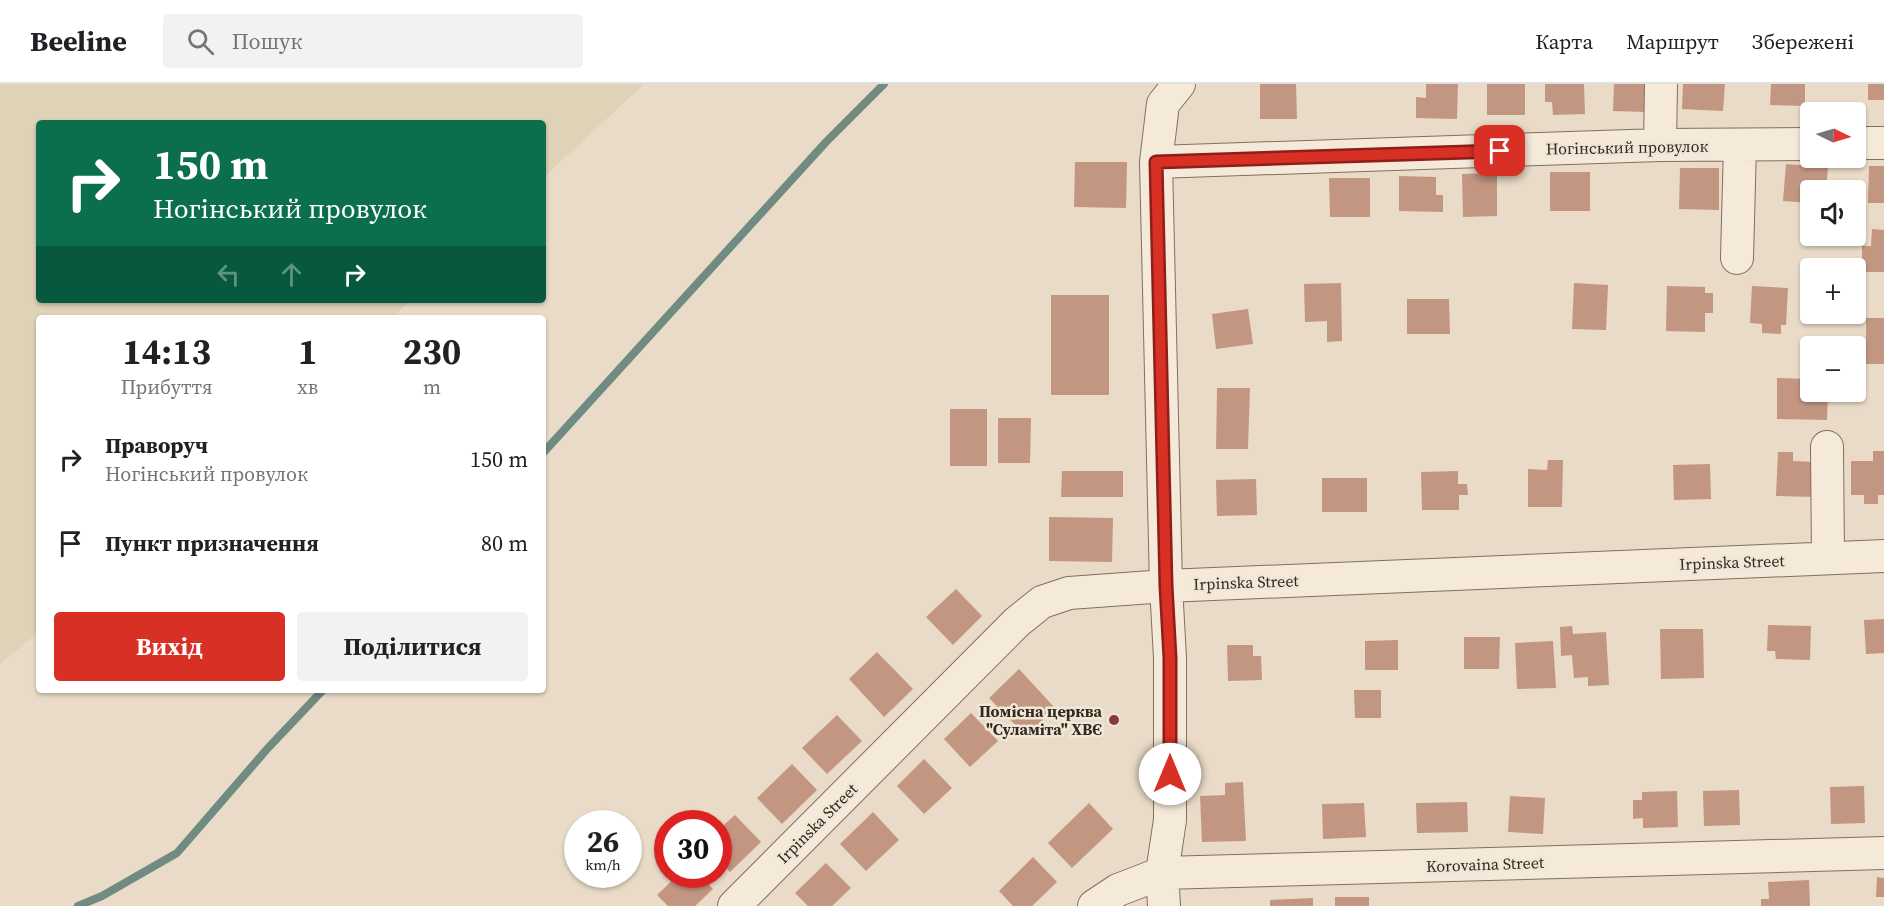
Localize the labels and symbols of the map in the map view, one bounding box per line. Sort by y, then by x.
north arrow [1800,102,1866,168]
pin [1474,125,1525,176]
street label: Ногінський провулок [1546,135,1709,159]
street label: Irpinska Street [1679,549,1786,575]
street label: Irpinska Street [1193,569,1300,595]
place label: Помісна церква "Суламіта" ХВЄ [979,700,1102,740]
marker: Помісна церква "Суламіта" ХВЄ [1107,713,1121,727]
position arrow [1138,742,1202,806]
street label: Irpinska Street [772,777,863,868]
speed limit sign: 30 [654,810,732,888]
street label: Korovaina Street [1426,851,1545,877]

